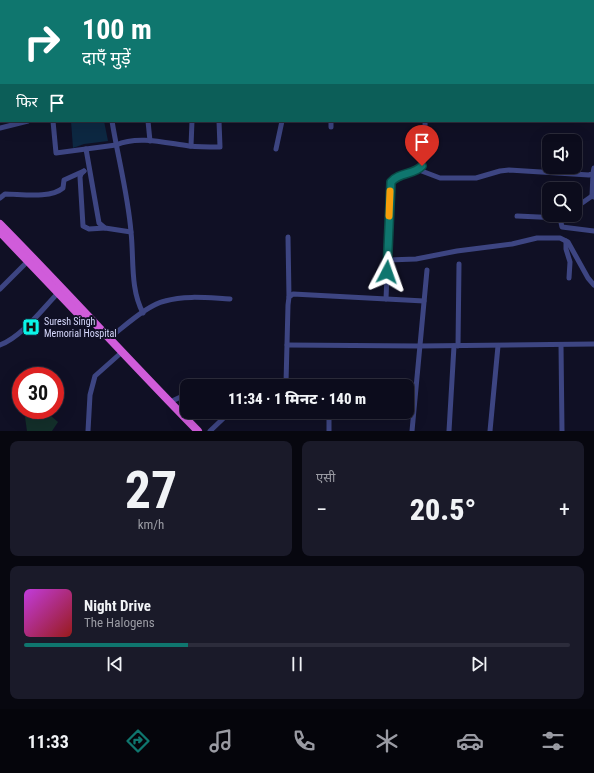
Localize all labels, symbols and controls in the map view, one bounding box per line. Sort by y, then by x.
text: 100 m [82,13,152,46]
icon: right [16,16,68,68]
text: दाएँ मुड़ें [82,47,131,68]
icon: arrive [46,92,68,114]
text: फिर [16,93,38,111]
pin [405,125,439,166]
icon: arrive [411,131,433,153]
map controls [542,134,582,222]
button: sound [542,134,582,174]
button: search [542,182,582,222]
position arrow [366,251,408,293]
place label: Suresh Singh Memorial Hospital [44,316,117,339]
hospital icon: Suresh Singh Memorial Hospital [21,317,41,337]
speed limit sign: 30 [12,367,64,419]
text: 11:34 · 1 मिनट · 140 m [228,390,366,408]
text: 27 [125,460,177,521]
text: एसी [316,470,335,485]
text: 20.5° [410,492,476,527]
text: − [316,497,327,522]
text: + [559,497,570,522]
text: km/h [138,517,164,532]
text: Night Drive [84,597,151,615]
text: The Halogens [84,615,155,630]
icon: previous [104,653,126,675]
icon: pause [286,653,308,675]
icon: next [468,653,490,675]
icon: directions [124,727,152,755]
icon: music [207,727,235,755]
icon: phone [290,727,318,755]
icon: climate [373,727,401,755]
icon: car [456,727,484,755]
icon: filters [539,727,567,755]
text: 11:33 [27,731,69,752]

